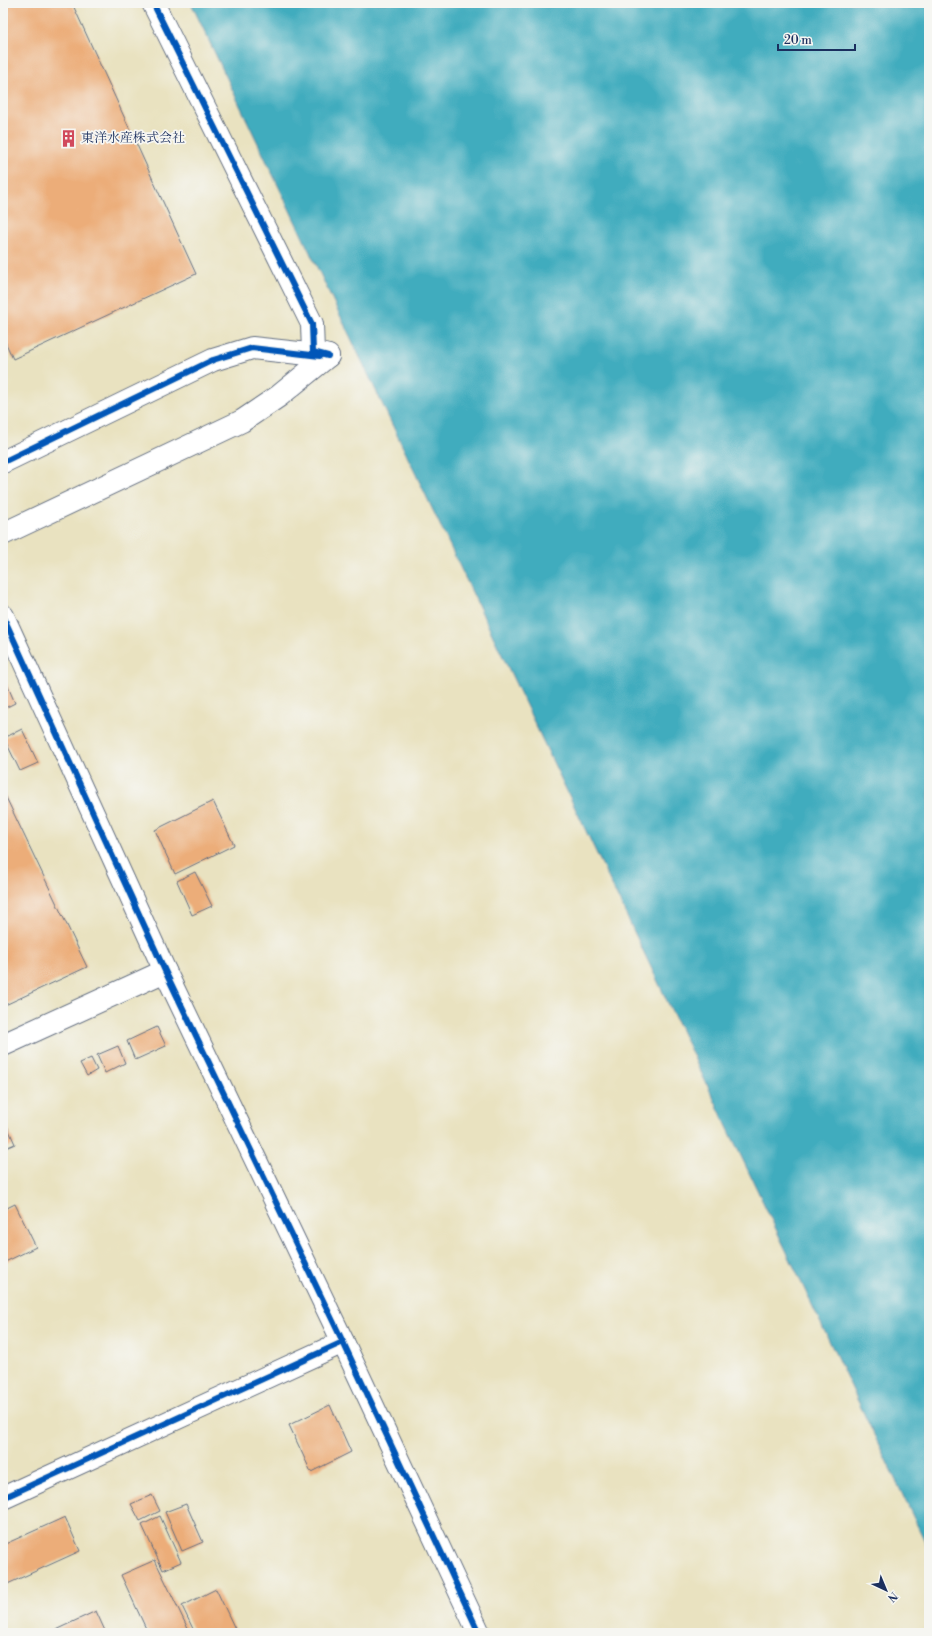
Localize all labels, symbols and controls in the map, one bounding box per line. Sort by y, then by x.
scale bar [778,26,855,52]
text: 20 m [784,33,812,48]
building icon: 東洋水産株式会社 [58,128,78,148]
place label: 東洋水産株式会社 [81,130,185,146]
north arrow [866,1570,906,1610]
text: N [884,1588,900,1605]

